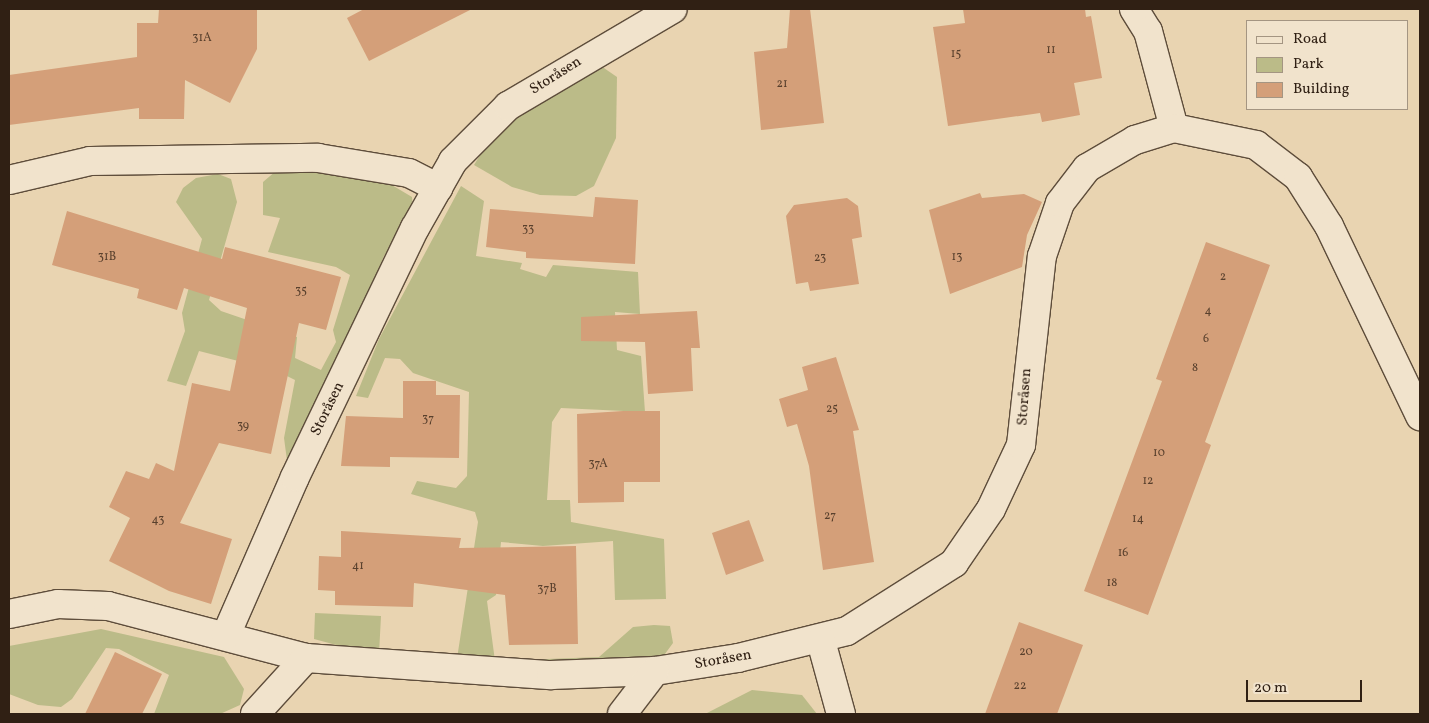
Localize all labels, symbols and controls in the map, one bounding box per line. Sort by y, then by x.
legend [1246,20,1409,110]
text: Road [1293,29,1327,50]
house number: 31A [192,32,212,46]
house number: 11 [1046,44,1056,58]
house number: 15 [951,48,961,62]
street label: Storåsen [527,53,585,99]
text: Park [1293,54,1324,75]
house number: 21 [776,78,788,92]
text: Building [1293,79,1349,100]
house number: 33 [522,223,534,237]
house number: 31B [98,251,116,265]
house number: 13 [952,251,962,265]
house number: 23 [814,252,826,266]
house number: 2 [1220,271,1226,285]
house number: 35 [295,285,307,299]
house number: 4 [1204,305,1212,319]
house number: 6 [1203,333,1209,347]
house number: 8 [1192,362,1198,376]
street label: Storåsen [1014,368,1036,426]
street label: Storåsen [307,379,349,439]
house number: 25 [826,403,838,417]
house number: 37 [422,413,434,427]
house number: 39 [237,420,249,434]
house number: 10 [1153,447,1165,461]
house number: 37A [588,458,608,472]
house number: 12 [1142,475,1154,489]
house number: 27 [824,510,836,524]
house number: 14 [1132,513,1144,527]
house number: 43 [152,514,164,528]
house number: 16 [1118,547,1128,561]
house number: 41 [352,560,364,574]
house number: 18 [1107,577,1117,591]
house number: 37B [537,583,557,597]
street label: Storåsen [693,646,753,674]
house number: 20 [1019,646,1033,660]
scale bar [1249,670,1365,702]
text: 20 m [1254,678,1287,699]
house number: 22 [1014,680,1026,694]

